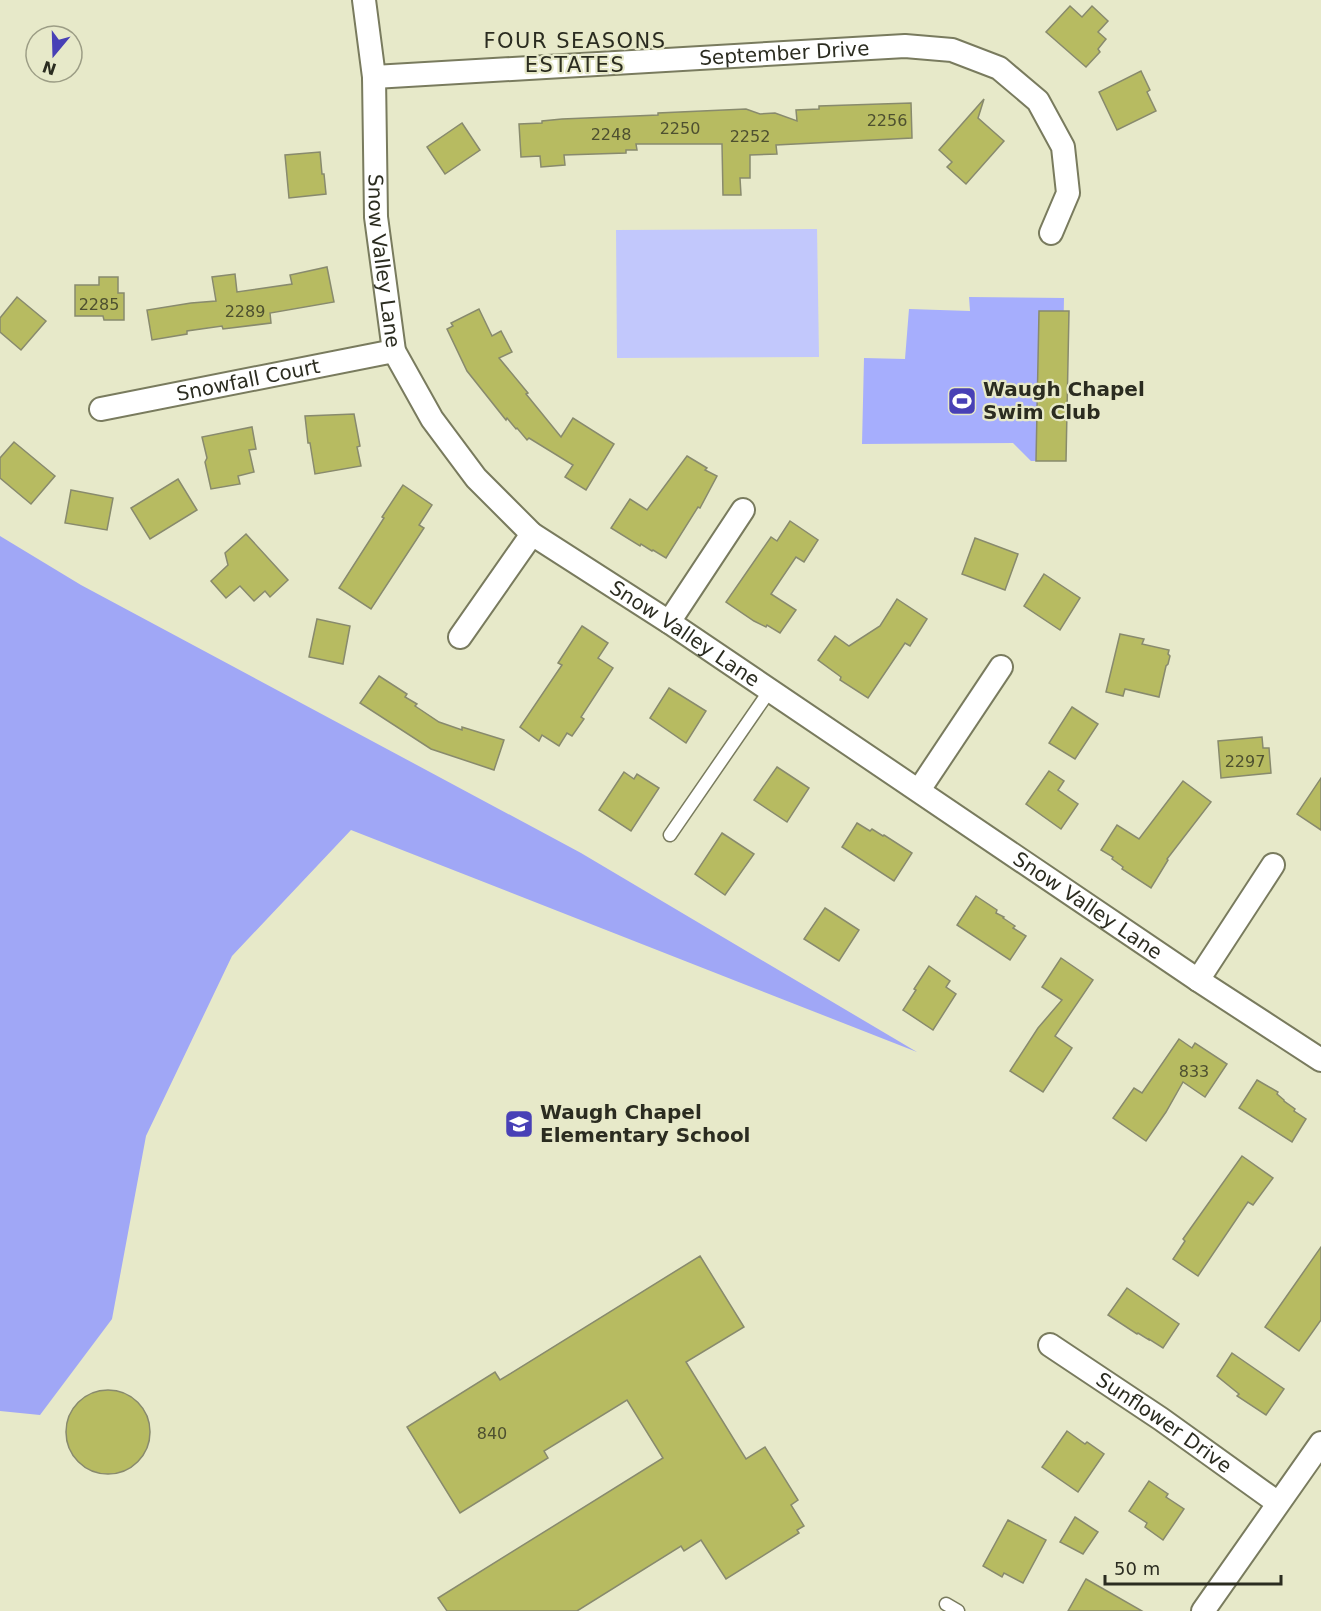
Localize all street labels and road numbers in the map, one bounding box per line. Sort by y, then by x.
street label: September Drive [699,36,870,70]
street label: Snow Valley Lane [363,174,405,349]
street label: Snowfall Court [174,354,322,406]
street label: Snow Valley Lane [605,575,764,692]
street label: Snow Valley Lane [1009,846,1167,964]
street label: Sunflower Drive [1092,1367,1237,1478]

